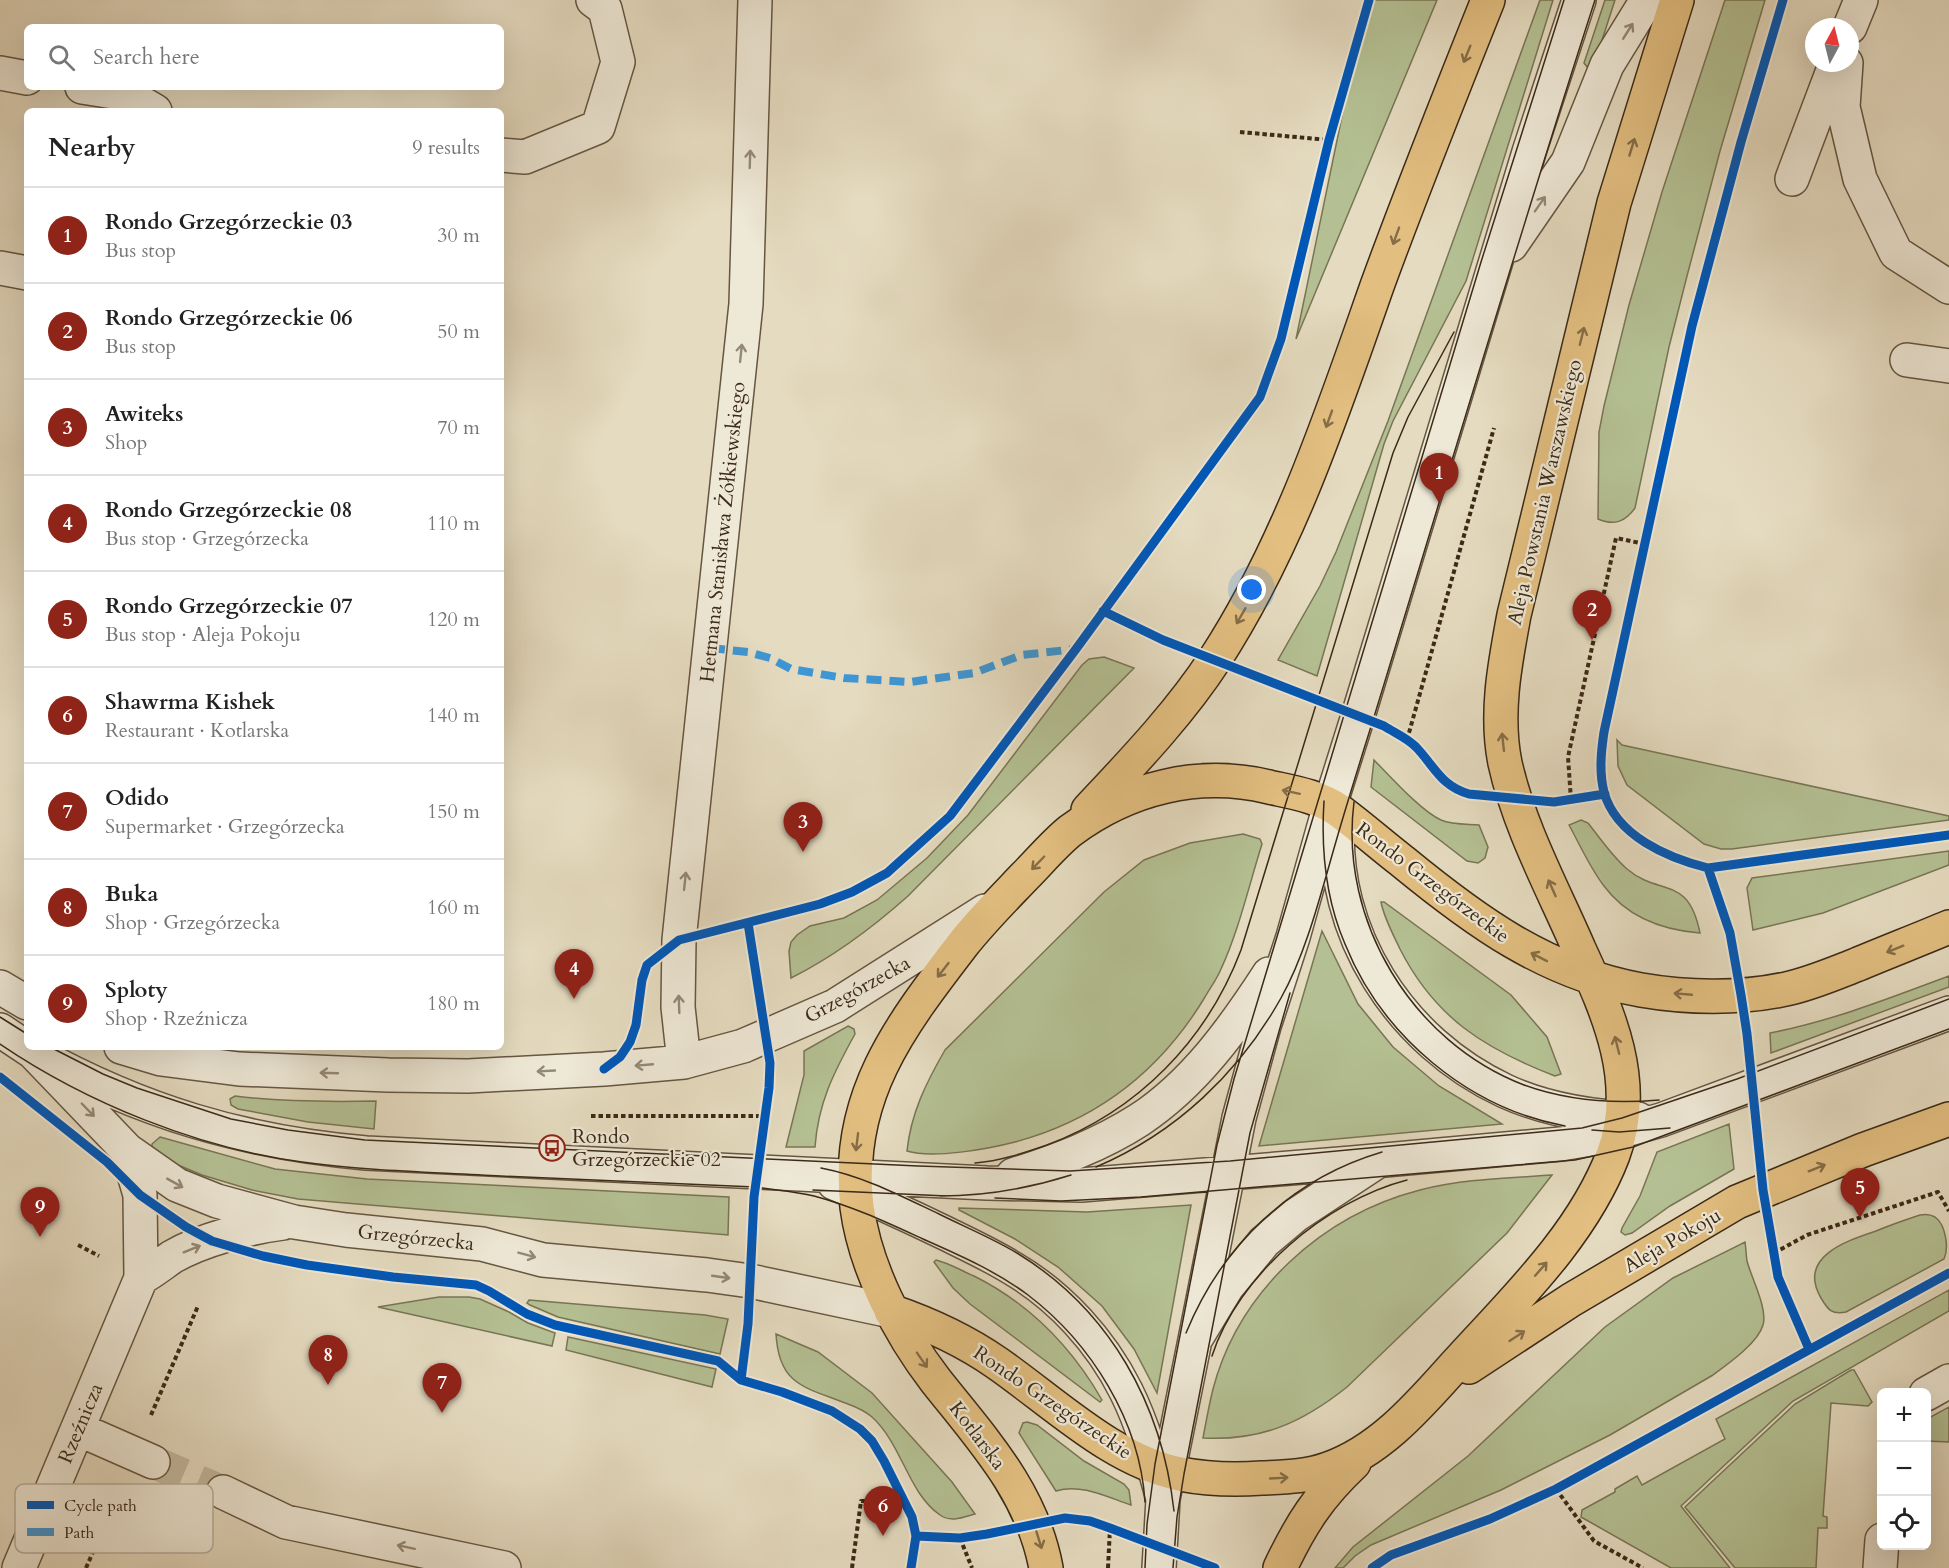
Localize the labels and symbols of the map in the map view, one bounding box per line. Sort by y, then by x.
north arrow [1805,18,1859,72]
one-way arrow [1623,23,1635,40]
one-way arrow [1460,45,1471,63]
one-way arrow [1627,138,1638,157]
one-way arrow [744,149,756,169]
one-way arrow [1534,196,1546,212]
one-way arrow [1389,226,1400,245]
one-way arrow [1576,326,1588,345]
one-way arrow [735,344,746,364]
street label: Aleja Powstania Warszawskiego [1501,356,1588,628]
street label: Hetmana Stanisława Żółkiewskiego [693,380,752,684]
one-way arrow [1323,409,1334,428]
pin: 1 [1420,454,1458,503]
your location [1237,575,1266,604]
pin: 2 [1572,590,1612,640]
one-way arrow [1234,607,1246,624]
one-way arrow [1497,732,1508,752]
one-way arrow [1282,786,1302,797]
pin: 3 [784,802,822,852]
street label: Rondo Grzegórzeckie [1350,816,1515,949]
one-way arrow [1030,856,1045,871]
one-way arrow [680,872,691,892]
one-way arrow [1546,879,1557,897]
one-way arrow [1886,944,1904,955]
street label: Grzegórzecka [800,949,915,1030]
pin: 4 [554,950,594,999]
one-way arrow [1531,951,1549,962]
one-way arrow [937,962,950,978]
one-way arrow [1673,988,1693,999]
one-way arrow [673,994,685,1014]
one-way arrow [1610,1035,1622,1054]
one-way arrow [635,1060,655,1071]
one-way arrow [536,1066,556,1077]
one-way arrow [320,1067,340,1079]
one-way arrow [80,1102,95,1117]
place label: Rondo Grzegórzeckie 02 [572,1123,721,1173]
one-way arrow [851,1132,862,1152]
bus stop icon: Rondo Grzegórzeckie 02 [537,1133,567,1163]
one-way arrow [1807,1162,1826,1173]
pin: 5 [1840,1168,1880,1218]
one-way arrow [166,1177,183,1189]
pin: 9 [20,1188,60,1237]
street label: Aleja Pokoju [1618,1202,1726,1279]
street label: Grzegórzecka [356,1218,476,1257]
one-way arrow [182,1243,200,1254]
one-way arrow [518,1250,537,1262]
one-way arrow [1534,1261,1547,1277]
one-way arrow [711,1271,730,1282]
one-way arrow [1508,1330,1524,1342]
pin: 8 [308,1336,348,1385]
street label: Rondo Grzegórzeckie [968,1339,1137,1466]
one-way arrow [916,1352,928,1368]
pin: 7 [422,1364,462,1413]
street label: Rzeźnicza [52,1379,110,1467]
street label: Kotlarska [943,1396,1012,1475]
one-way arrow [1269,1472,1289,1483]
legend [15,1484,213,1553]
pin: 6 [864,1486,902,1536]
text: Cycle path [64,1495,137,1517]
text: Path [64,1522,94,1544]
one-way arrow [1034,1530,1045,1549]
one-way arrow [397,1541,416,1553]

